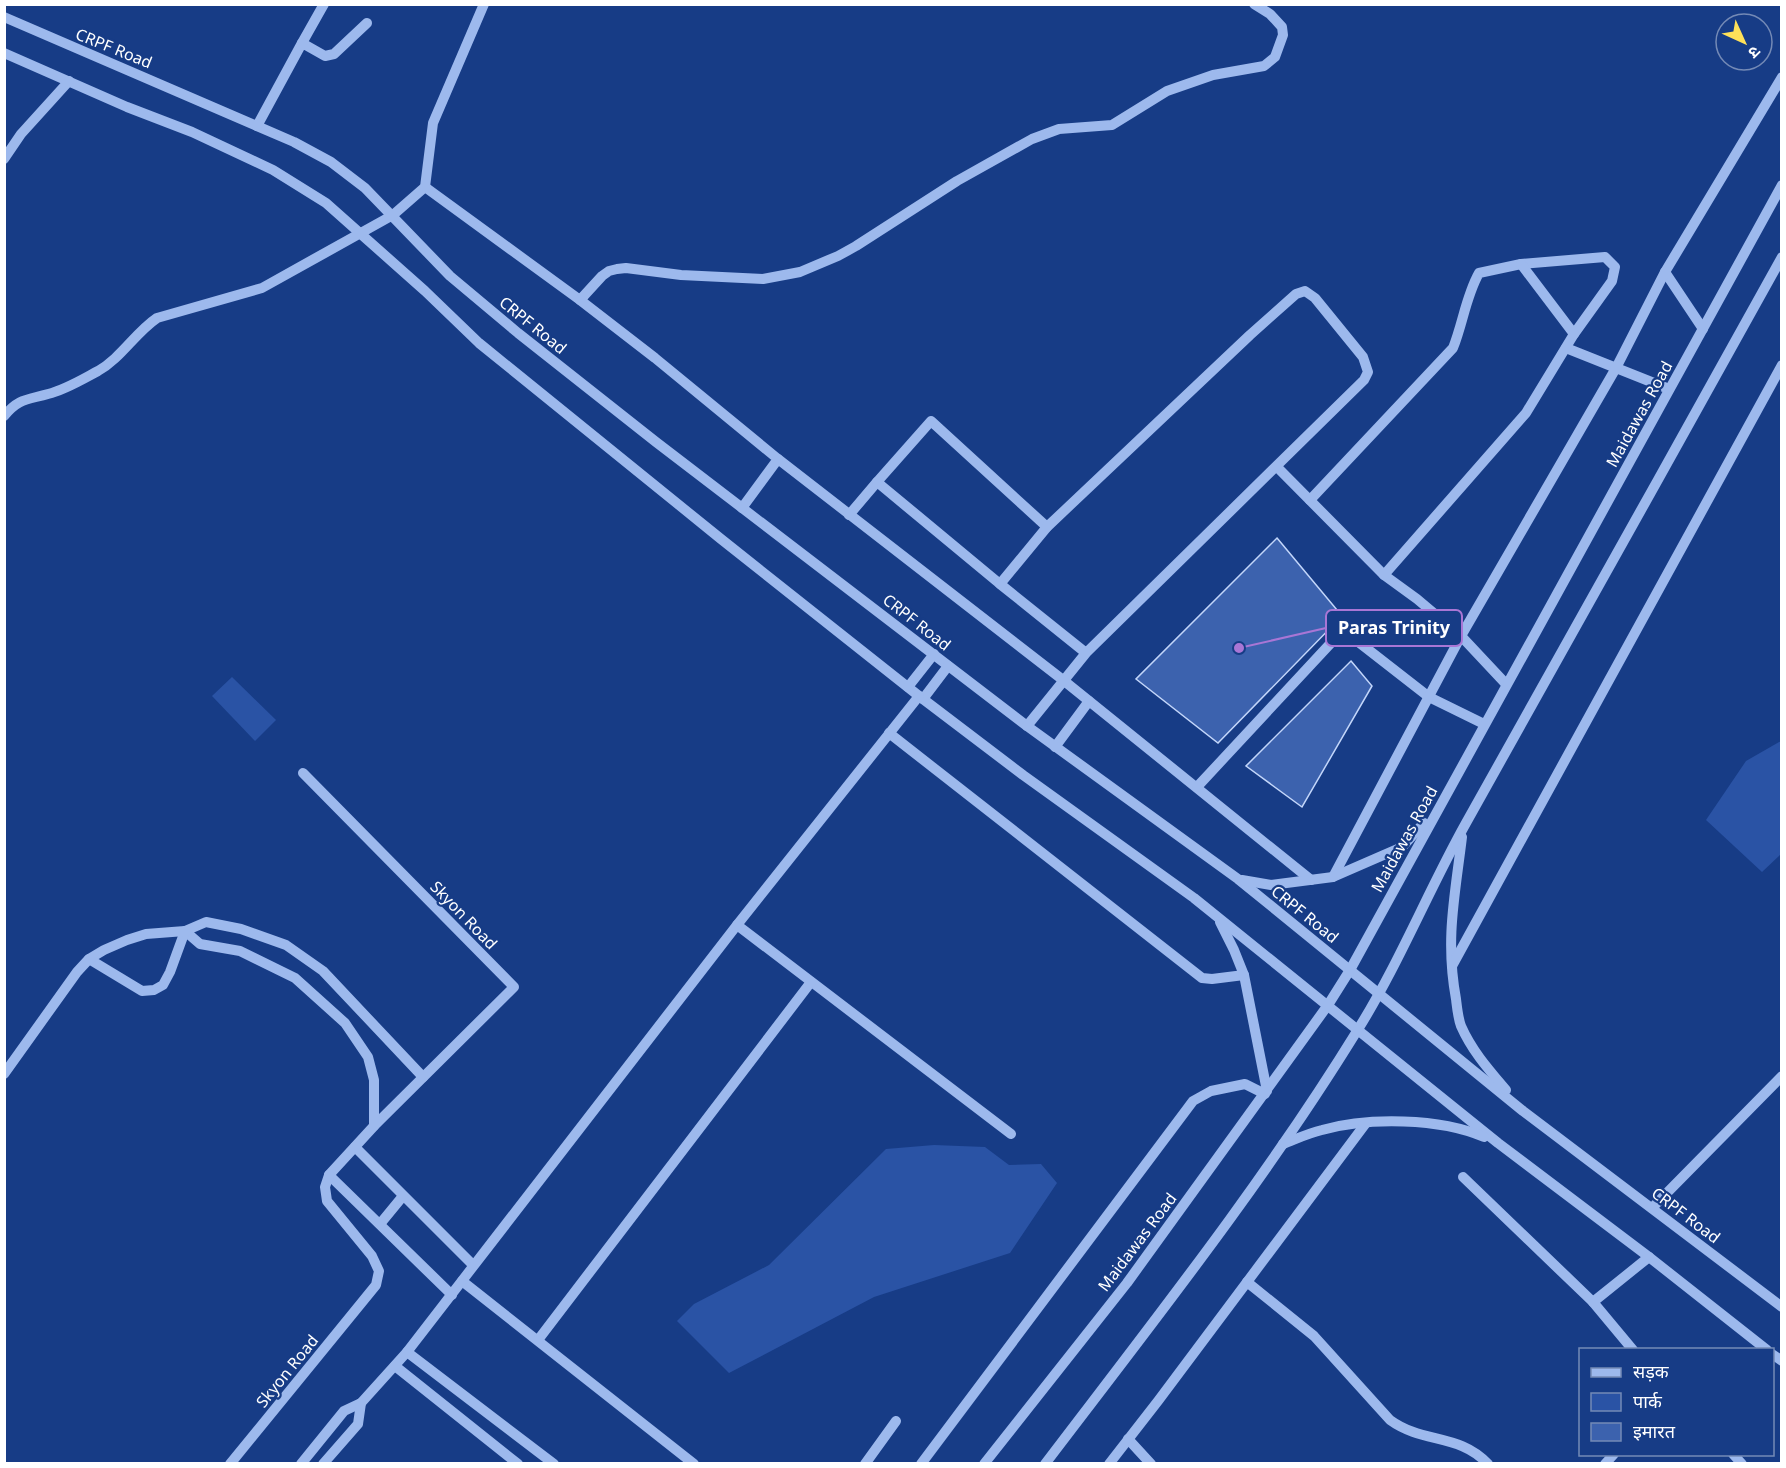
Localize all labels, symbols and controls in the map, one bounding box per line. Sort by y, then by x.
north arrow [1714,12,1774,72]
street label: CRPF Road [72,23,156,73]
text: उ [1743,42,1766,64]
street label: CRPF Road [495,291,571,359]
street label: Maidawas Road [1601,357,1677,471]
street label: CRPF Road [878,589,956,655]
callout: Paras Trinity [1326,610,1462,646]
text: Paras Trinity [1338,615,1451,639]
street label: Maidawas Road [1366,782,1442,896]
street label: Skyon Road [426,876,502,954]
street label: CRPF Road [1267,880,1343,948]
street label: CRPF Road [1647,1182,1725,1248]
street label: Maidawas Road [1093,1188,1181,1296]
street label: Skyon Road [251,1330,323,1412]
legend [1579,1348,1774,1456]
text: सड़क [1633,1359,1670,1383]
text: पार्क [1633,1389,1663,1413]
text: इमारत [1633,1419,1676,1443]

